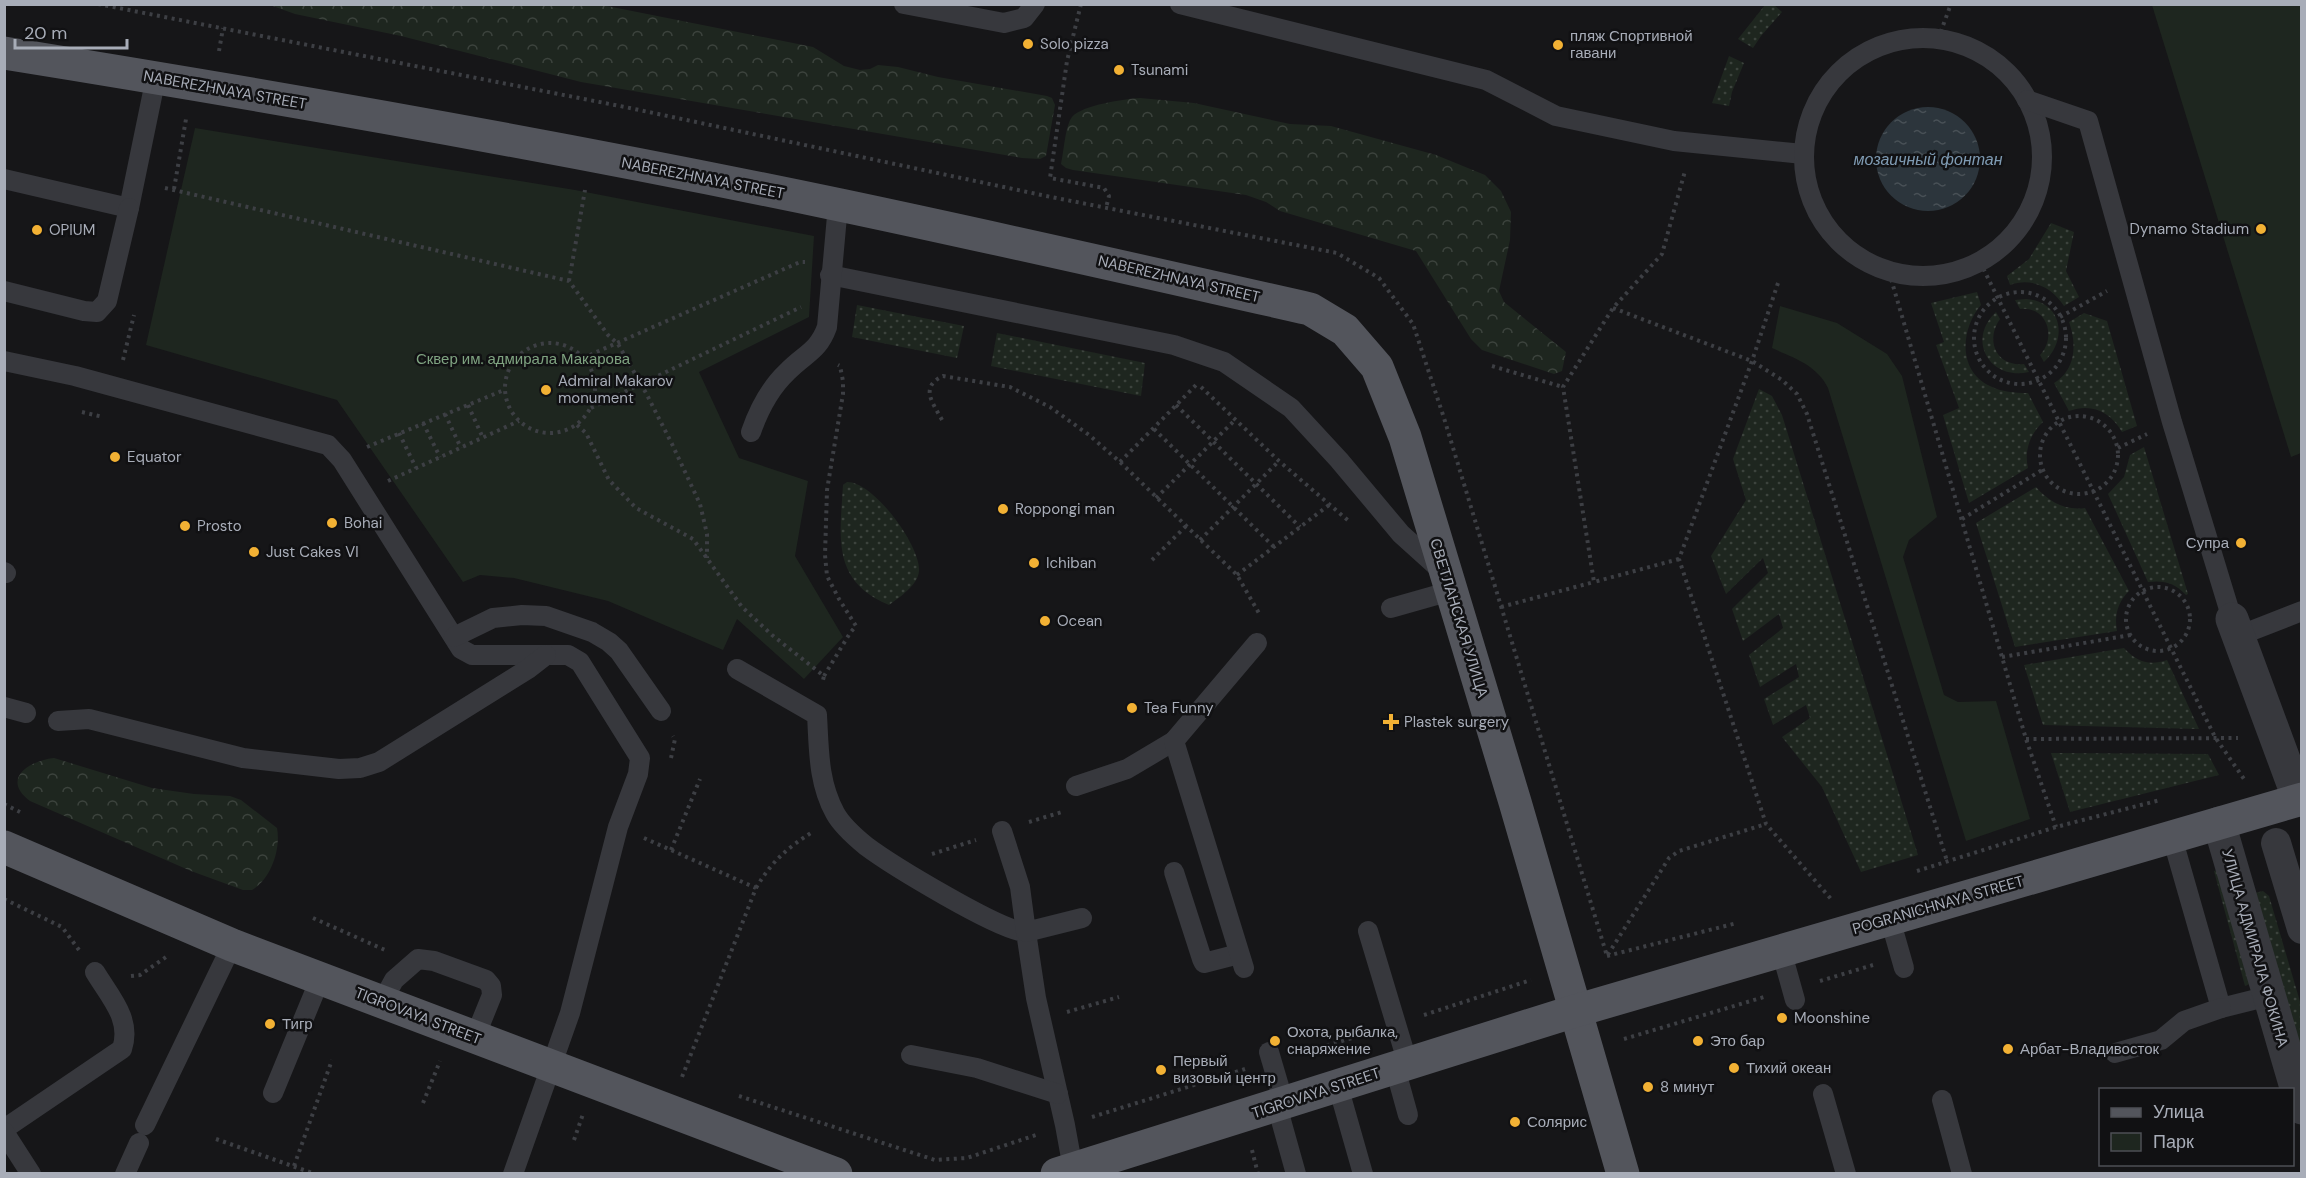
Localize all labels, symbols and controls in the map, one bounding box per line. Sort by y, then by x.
scale bar [15,12,128,50]
text: 20 m [24,21,67,45]
place label: пляж Спортивной гавани [1570,26,1693,63]
place label: Solo pizza [1040,34,1109,54]
marker: Solo pizza [1021,37,1035,51]
marker: пляж Спортивной гавани [1551,38,1565,52]
place label: Tsunami [1131,60,1188,80]
marker: Tsunami [1112,63,1126,77]
street label: NABEREZHNAYA STREET [142,66,308,114]
water label: мозаичный фонтан [1853,149,2003,170]
street label: NABEREZHNAYA STREET [620,152,786,204]
place label: Dynamo Stadium [2130,219,2249,239]
place label: OPIUM [49,220,95,240]
marker: Dynamo Stadium [2254,222,2268,236]
marker: OPIUM [30,223,44,237]
street label: NABEREZHNAYA STREET [1096,251,1262,307]
park label: Сквер им. адмирала Макарова [416,349,631,369]
place label: Admiral Makarov monument [558,371,673,408]
marker: Admiral Makarov monument [539,383,553,397]
place label: Equator [127,447,182,467]
marker: Equator [108,450,122,464]
place label: Roppongi man [1015,499,1115,519]
marker: Roppongi man [996,502,1010,516]
place label: Bohai [344,513,382,533]
place label: Prosto [197,516,242,536]
marker: Bohai [325,516,339,530]
marker: Prosto [178,519,192,533]
place label: Супра [2186,533,2230,553]
street label: СВЕТЛАНСКАЯ УЛИЦА [1425,536,1493,700]
marker: Супра [2234,536,2248,550]
place label: Just Cakes Vl [266,542,359,562]
marker: Just Cakes Vl [247,545,261,559]
place label: Ichiban [1046,553,1096,573]
marker: Ichiban [1027,556,1041,570]
place label: Ocean [1057,611,1102,631]
marker: Ocean [1038,614,1052,628]
place label: Tea Funny [1144,698,1214,718]
marker: Tea Funny [1125,701,1139,715]
place label: Plastek surgery [1404,712,1510,732]
marker: Plastek surgery [1382,713,1400,731]
street label: УЛИЦА АДМИРАЛА ФОКИНА [2217,847,2293,1049]
street label: POGRANICHNAYA STREET [1850,871,2026,939]
street label: TIGROVAYA STREET [352,983,484,1049]
place label: Moonshine [1794,1008,1870,1028]
marker: Moonshine [1775,1011,1789,1025]
place label: Тигр [282,1014,313,1034]
marker: Тигр [263,1017,277,1031]
place label: Охота, рыбалка, снаряжение [1287,1022,1398,1059]
place label: Это бар [1710,1031,1765,1051]
marker: Охота, рыбалка, снаряжение [1268,1034,1282,1048]
marker: Это бар [1691,1034,1705,1048]
place label: Арбат-Владивосток [2020,1039,2160,1059]
marker: Арбат-Владивосток [2001,1042,2015,1056]
place label: Первый визовый центр [1173,1051,1276,1088]
place label: Тихий океан [1746,1058,1831,1078]
marker: Тихий океан [1727,1061,1741,1075]
marker: Первый визовый центр [1154,1063,1168,1077]
street label: TIGROVAYA STREET [1249,1063,1383,1123]
place label: 8 минут [1660,1077,1715,1097]
marker: 8 минут [1641,1080,1655,1094]
legend [2099,1088,2294,1166]
text: Улица [2153,1100,2205,1124]
place label: Солярис [1527,1112,1587,1132]
marker: Солярис [1508,1115,1522,1129]
text: Парк [2153,1130,2194,1154]

